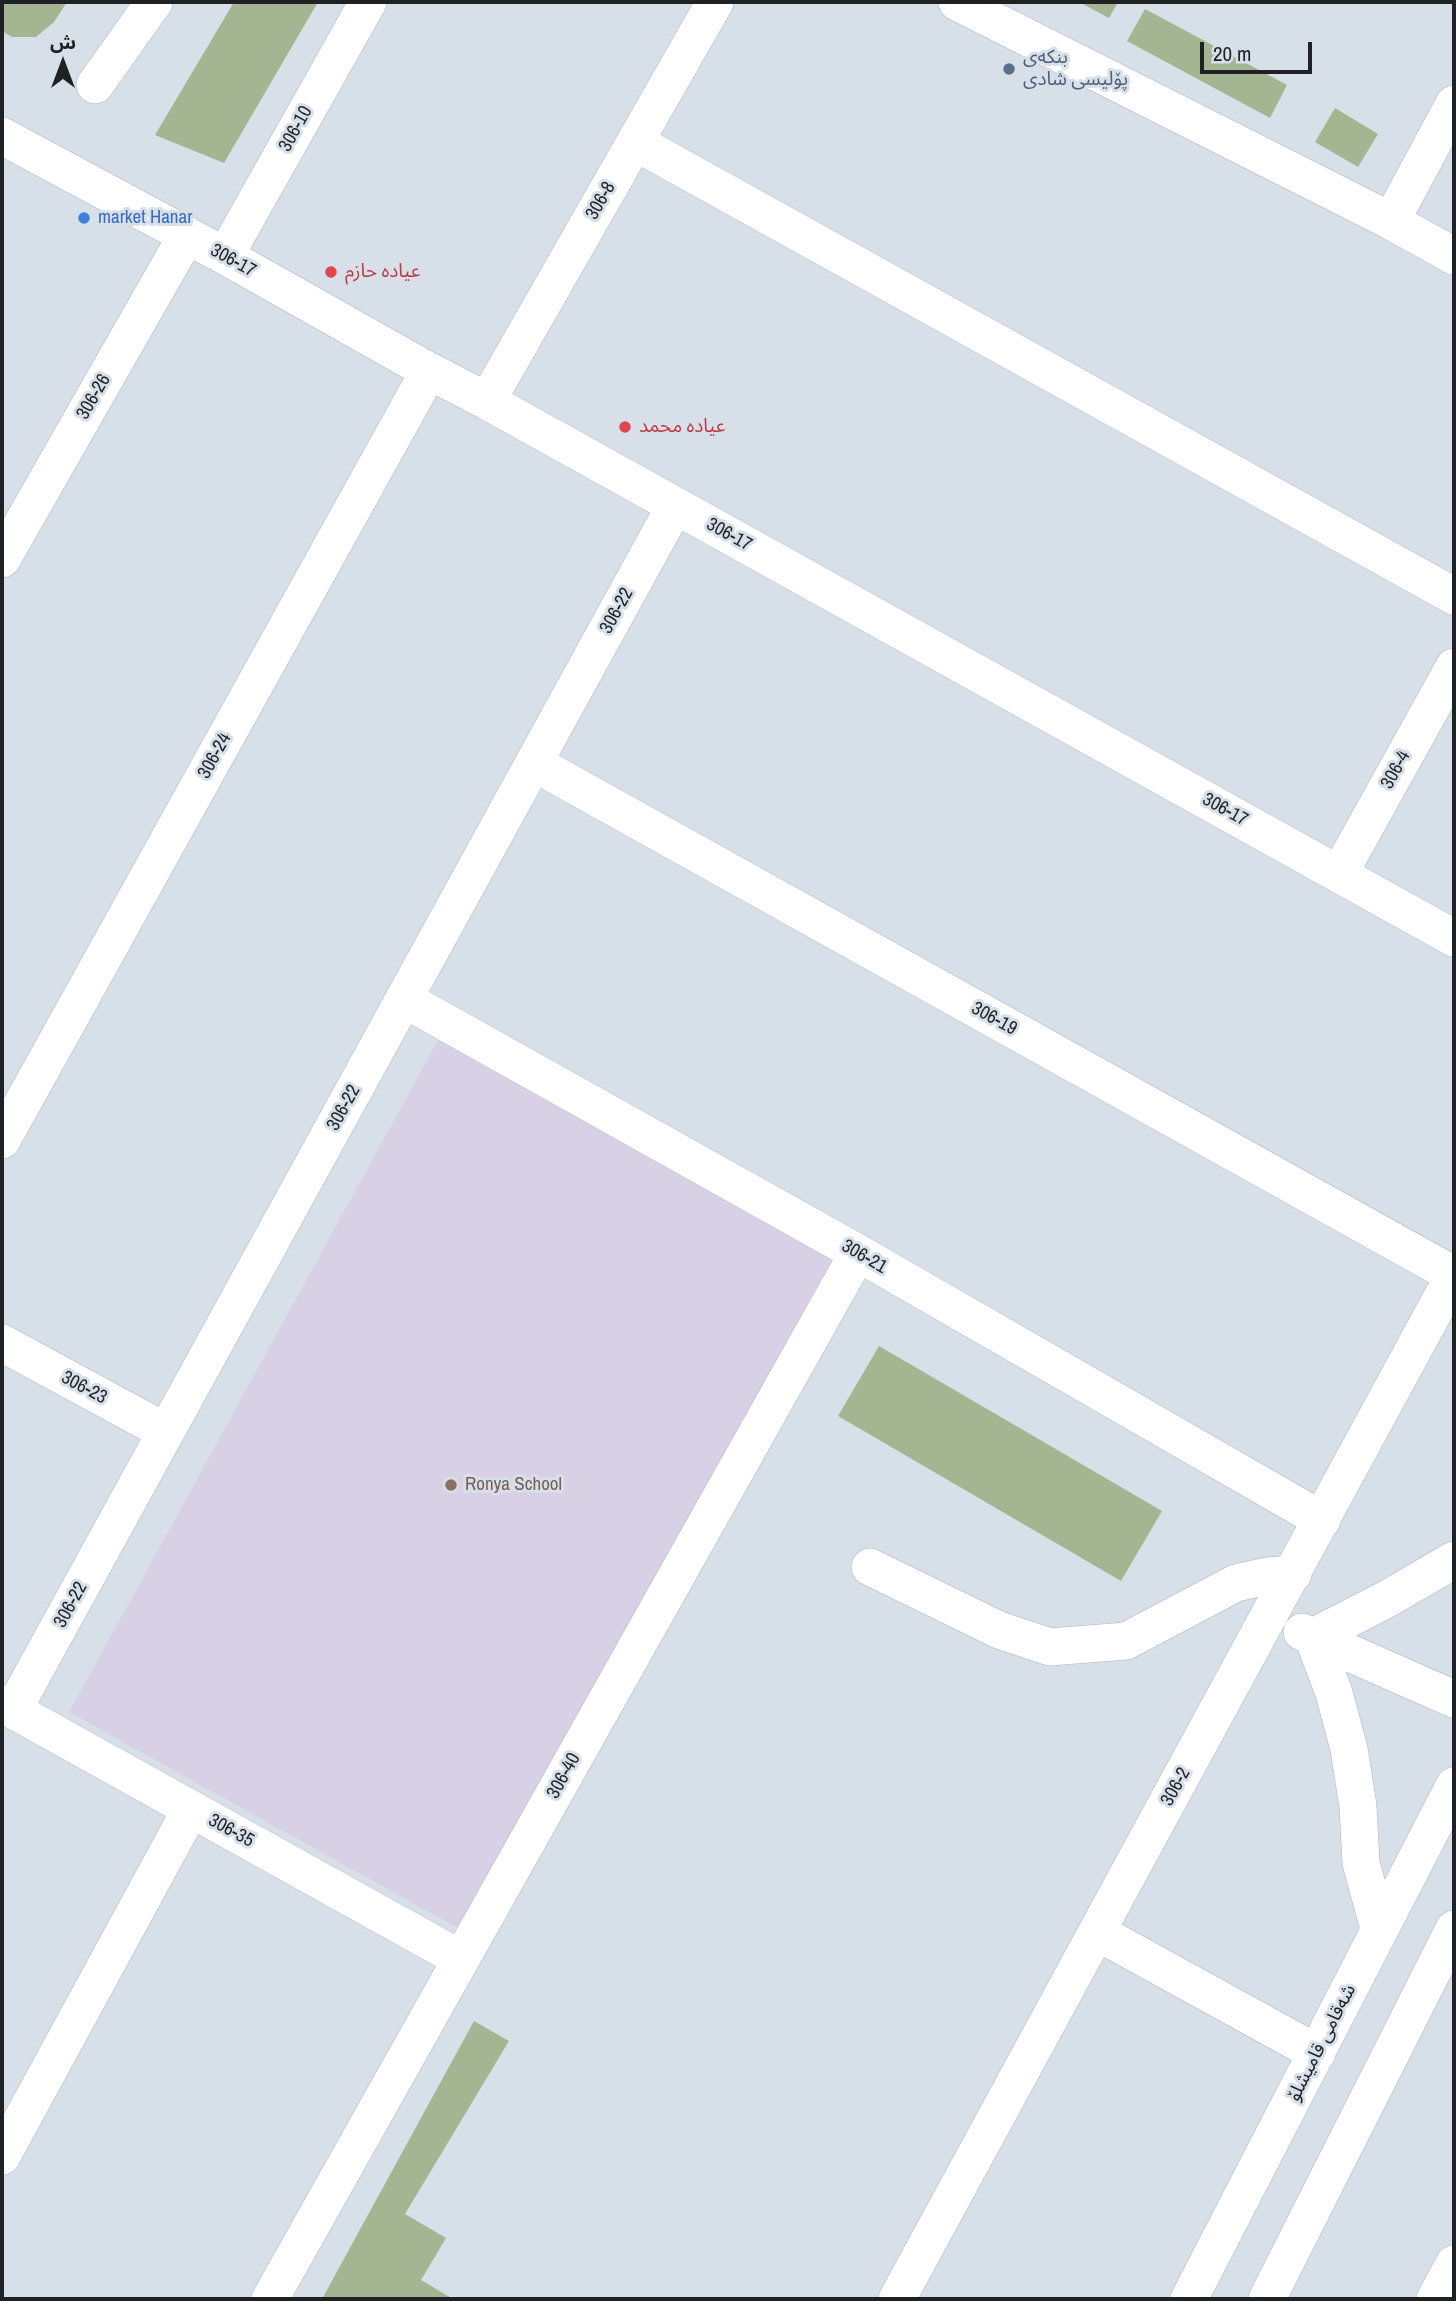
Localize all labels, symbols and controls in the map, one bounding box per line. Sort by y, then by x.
north arrow [28,28,98,98]
scale bar [1204,28,1316,72]
text: ش [50,29,76,55]
text: 20 m [1213,39,1251,68]
place label: بنکەی پۆلیسی شادی [1023,47,1128,91]
marker: بنکەی پۆلیسی شادی [1001,61,1017,77]
street label: 306-10 [274,102,318,156]
street label: 306-8 [581,178,621,224]
place label: market Hanar [98,207,192,229]
marker: market Hanar [76,210,92,226]
street label: 306-17 [206,239,260,283]
place label: عياده حازم [345,261,420,283]
marker: عياده حازم [323,264,339,280]
street label: 306-26 [72,370,116,424]
place label: عياده محمد [639,416,725,438]
marker: عياده محمد [617,419,633,435]
street label: 306-17 [702,513,756,557]
street label: 306-22 [595,584,639,638]
street label: 306-24 [193,729,237,783]
street label: 306-4 [1376,747,1416,793]
street label: 306-17 [1198,788,1252,832]
street label: 306-19 [967,997,1021,1041]
street label: 306-22 [322,1081,366,1135]
street label: 306-21 [837,1235,891,1279]
street label: 306-23 [57,1367,111,1409]
place label: Ronya School [465,1474,562,1496]
marker: Ronya School [443,1477,459,1493]
street label: 306-22 [49,1578,93,1632]
street label: 306-40 [542,1749,586,1803]
street label: 306-2 [1156,1764,1196,1810]
street label: 306-35 [204,1809,258,1853]
street label: شەقامی قامیشلۆ [1283,1981,1361,2105]

